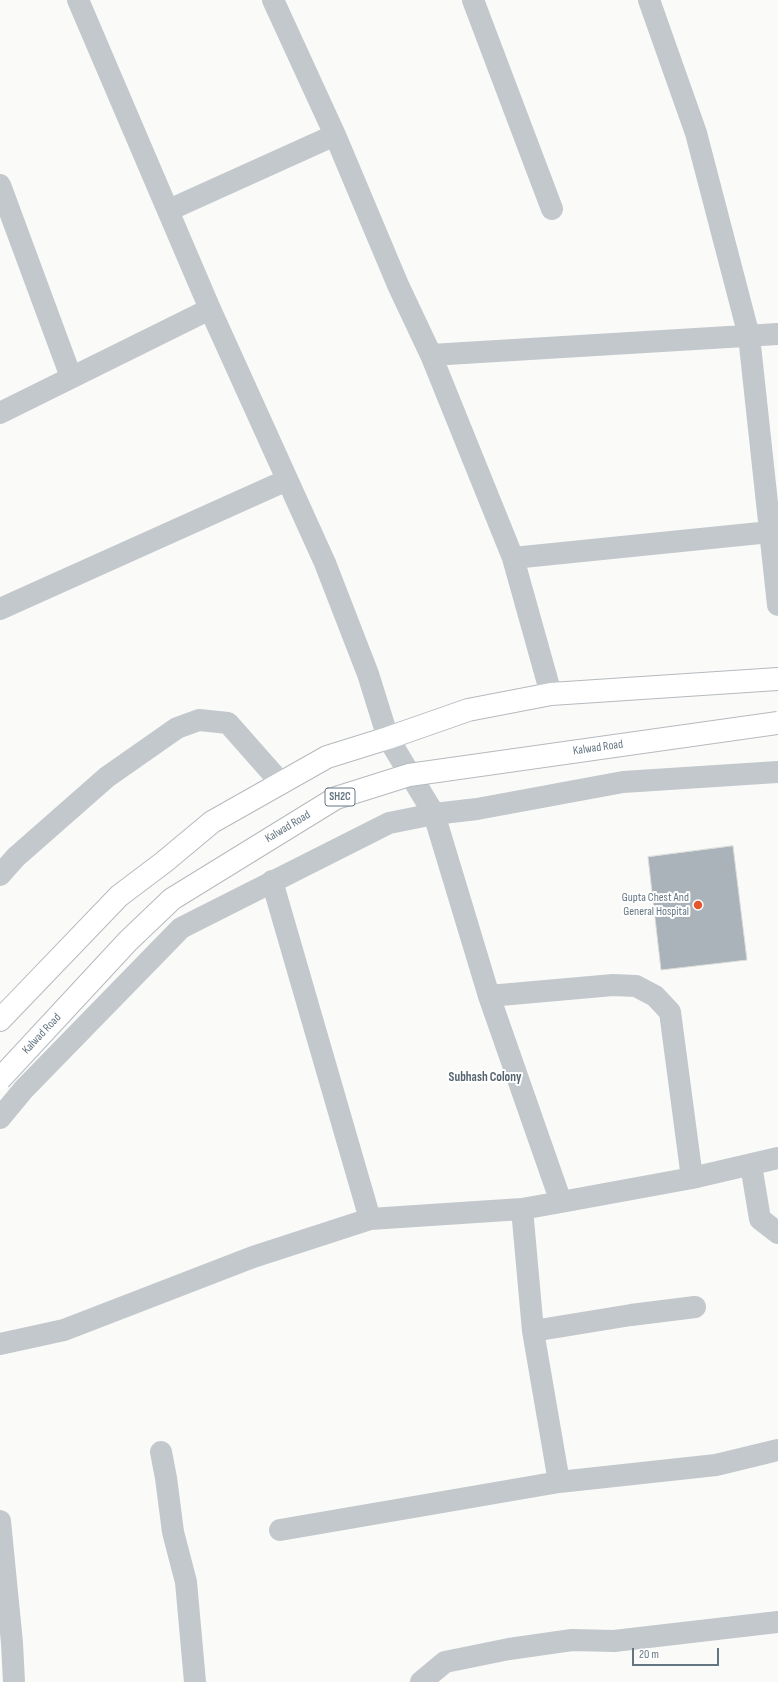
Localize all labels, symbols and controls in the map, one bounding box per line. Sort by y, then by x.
street label: Kalwad Road [572,737,624,759]
road number: SH2C [325,788,355,806]
street label: Kalwad Road [263,808,313,846]
place label: Gupta Chest And General Hospital [622,891,689,919]
marker: Gupta Chest And General Hospital [692,899,704,911]
street label: Kalwad Road [20,1011,64,1057]
district label: Subhash Colony [449,1070,521,1086]
scale bar [634,1640,721,1666]
text: 20 m [639,1647,659,1662]

